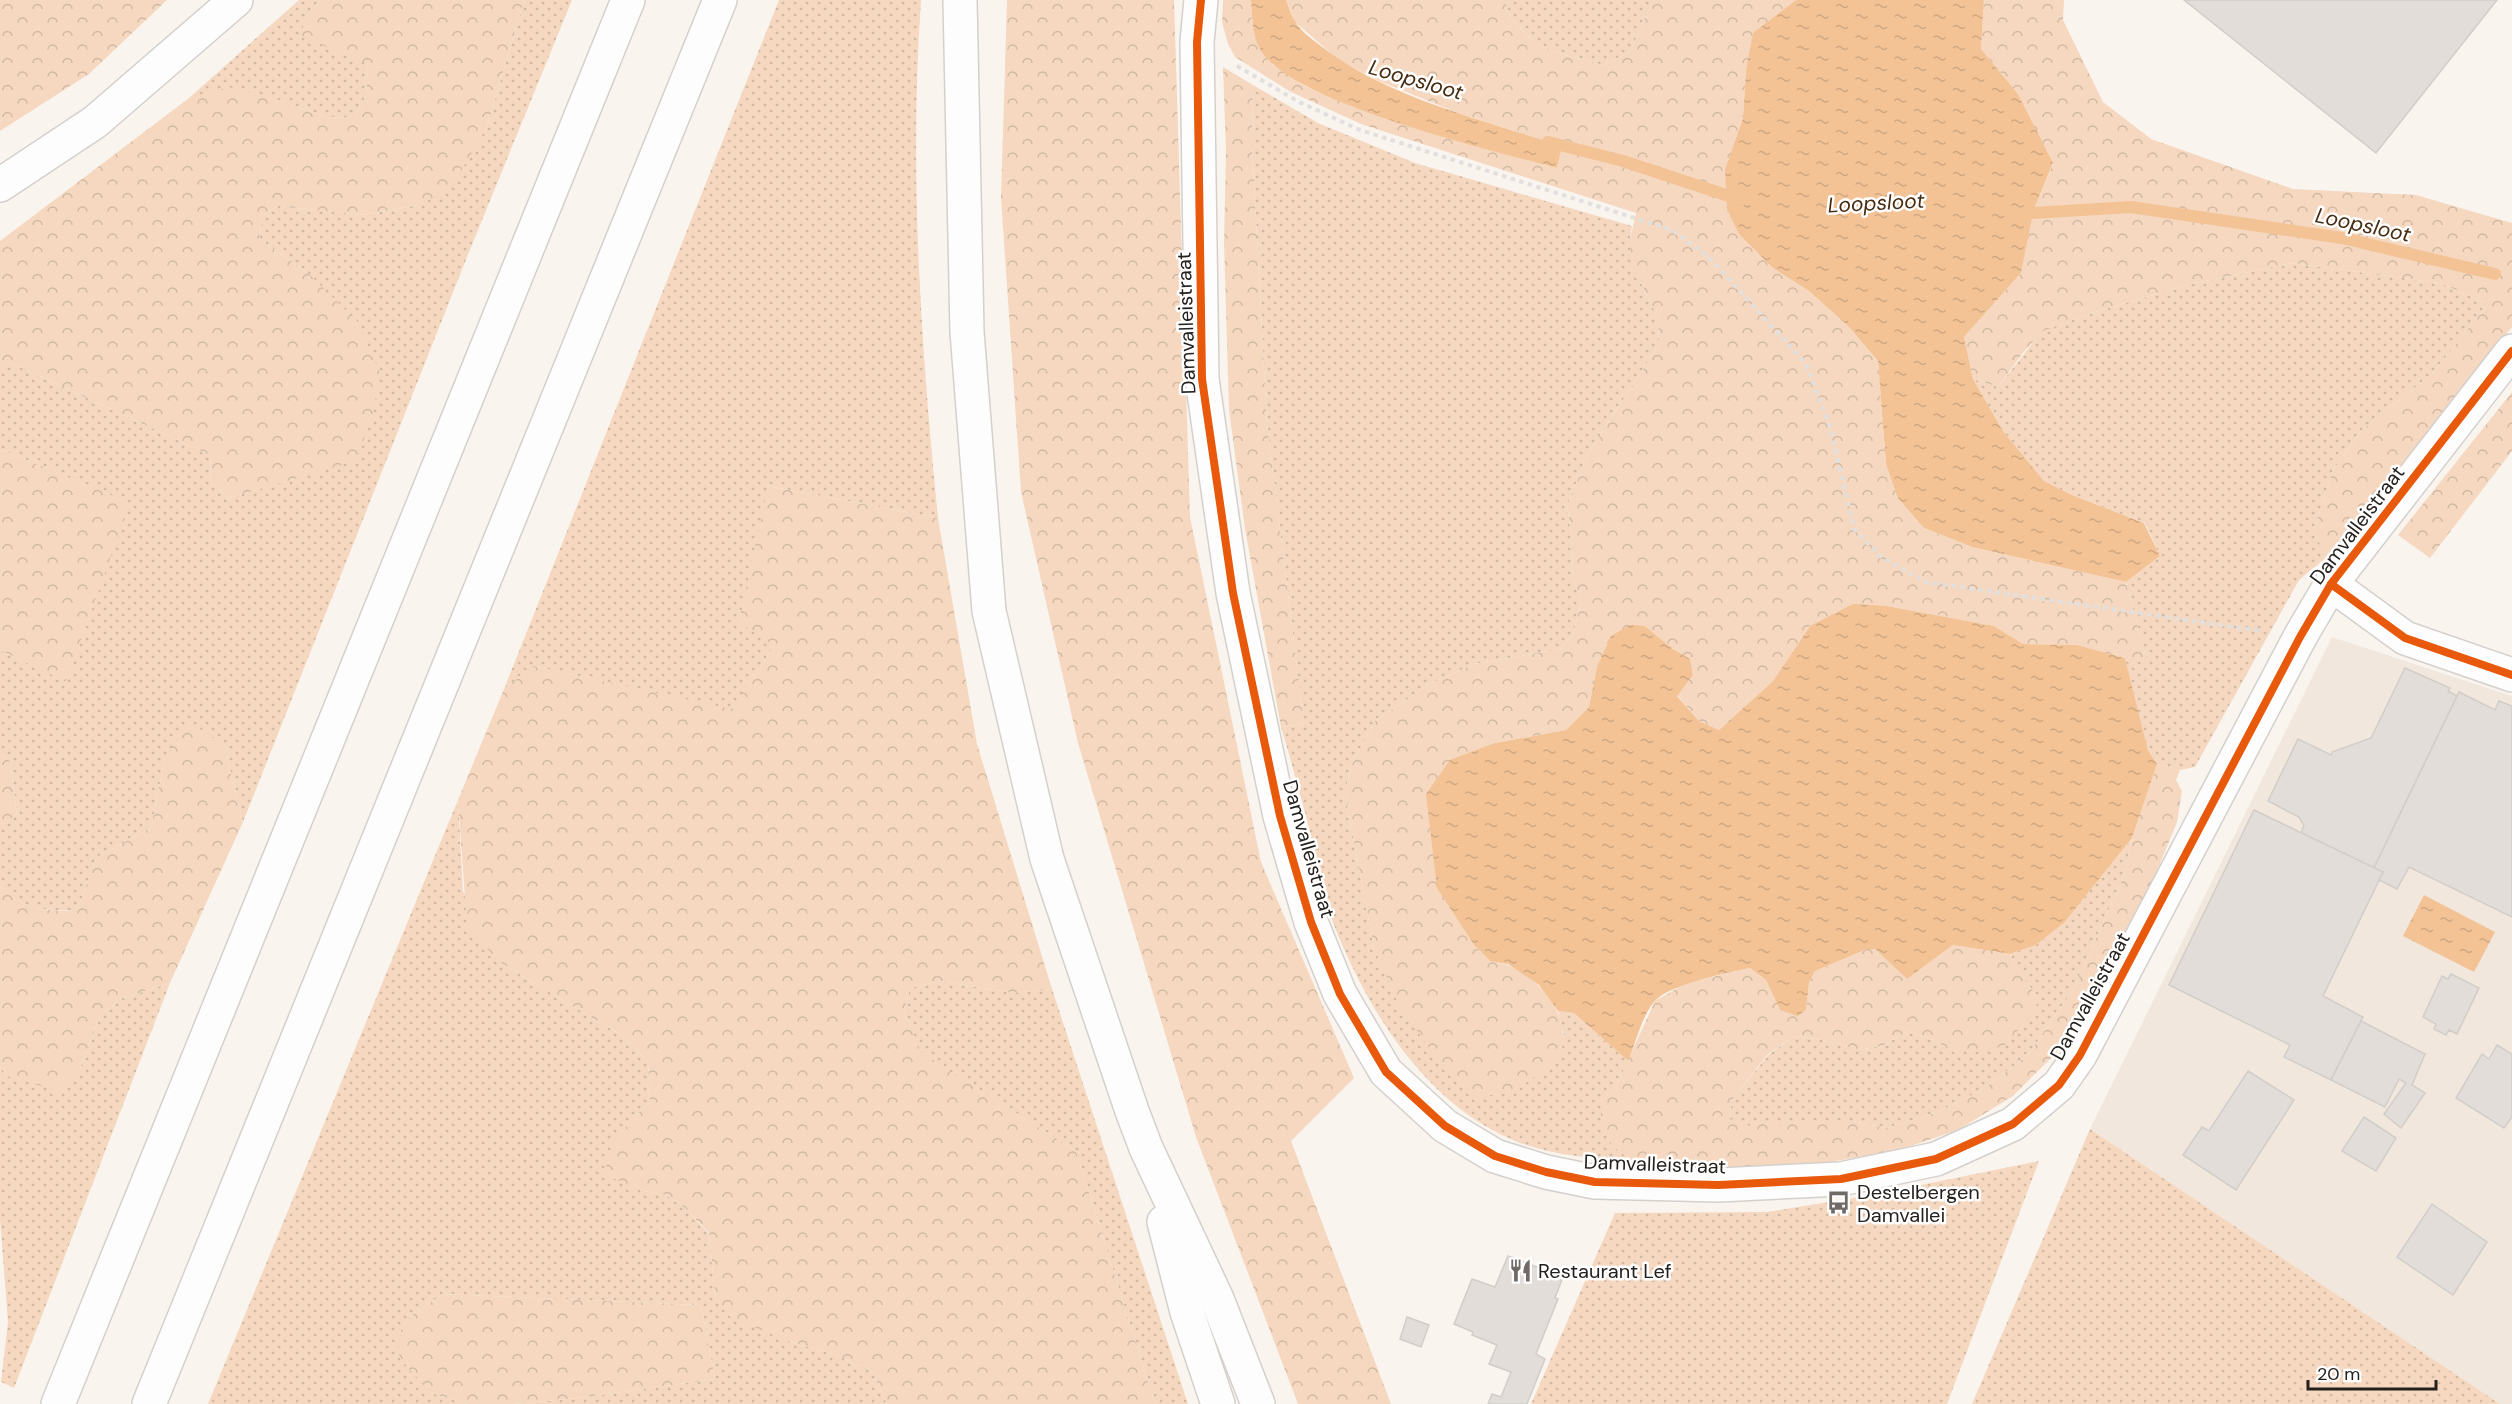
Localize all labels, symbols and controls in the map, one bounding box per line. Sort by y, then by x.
water label: Loopsloot [1366,53,1467,107]
water label: Loopsloot [1827,186,1926,220]
water label: Loopsloot [2313,201,2414,249]
street label: Damvalleistraat [1171,251,1201,395]
street label: Damvalleistraat [2304,460,2410,590]
street label: Damvalleistraat [1277,777,1341,921]
street label: Damvalleistraat [2044,927,2136,1065]
street label: Damvalleistraat [1583,1149,1727,1179]
place label: Destelbergen Damvallei [1857,1179,1980,1228]
bus stop icon: Destelbergen Damvallei [1826,1190,1852,1216]
restaurant icon: Restaurant Lef [1507,1258,1533,1284]
place label: Restaurant Lef [1538,1258,1672,1284]
scale bar [2308,1353,2436,1391]
text: 20 m [2317,1362,2360,1386]

